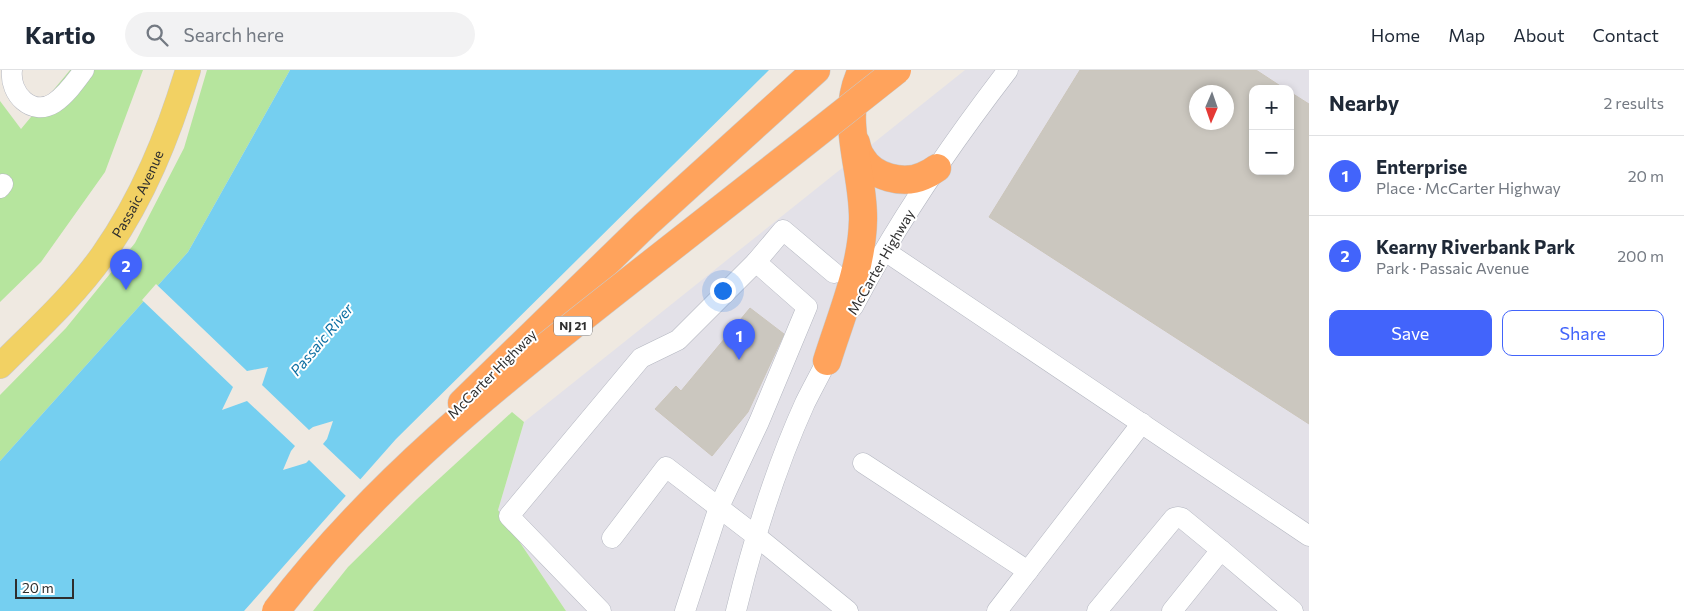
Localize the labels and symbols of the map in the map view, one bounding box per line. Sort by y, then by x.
north arrow [1189,85,1234,130]
street label: Passaic Avenue [108,148,167,241]
street label: McCarter Highway [843,206,918,318]
pin: 2 [110,249,142,290]
your location [710,278,736,304]
water label: Passaic River [286,299,357,379]
road number: NJ 21 [554,317,592,336]
pin: 1 [723,319,755,360]
street label: McCarter Highway [444,326,540,422]
scale bar [15,576,74,599]

